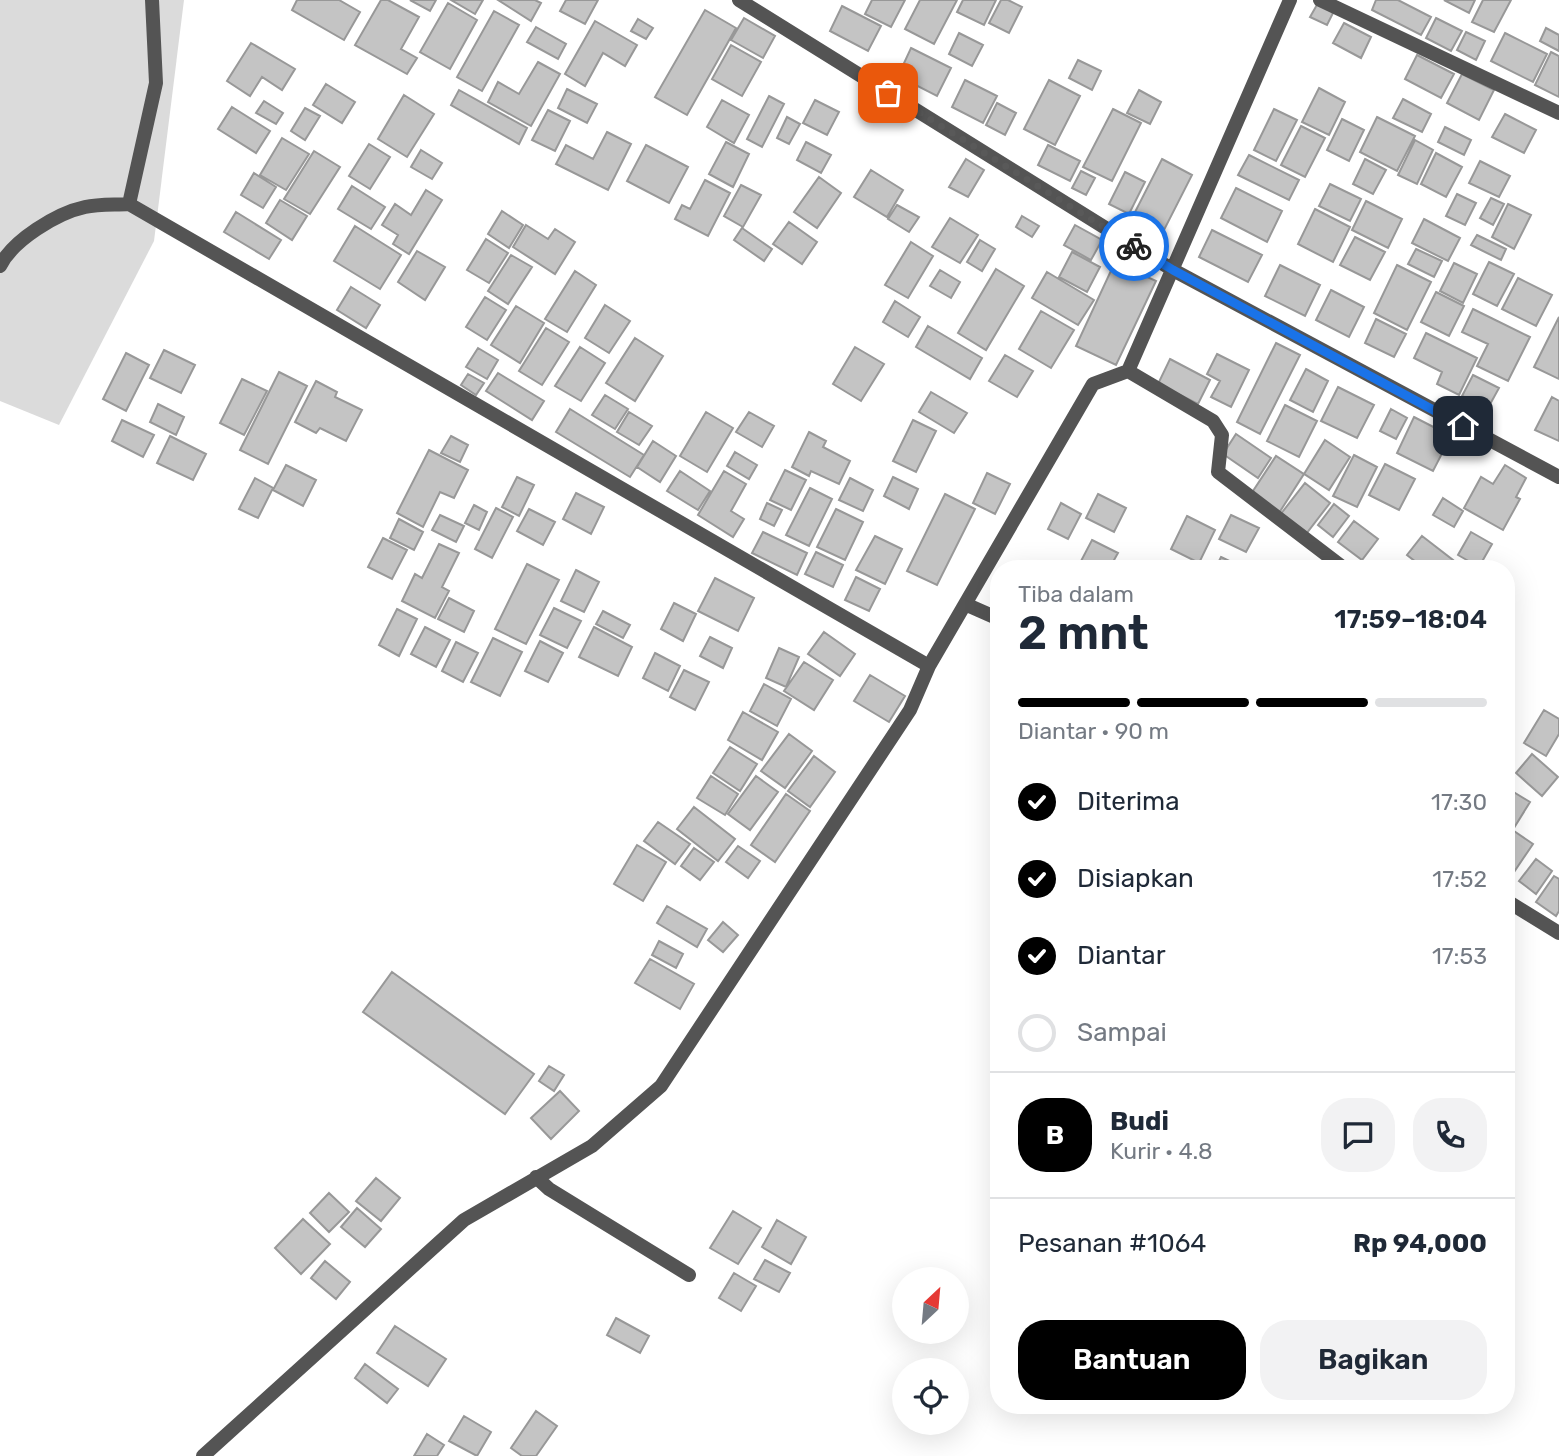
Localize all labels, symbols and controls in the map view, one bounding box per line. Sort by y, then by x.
pin [858,63,918,123]
icon: bag [869,74,907,112]
courier [1099,211,1169,281]
icon: bike [1115,227,1153,265]
pin [1433,396,1493,456]
icon: home [1444,407,1482,445]
text: Tiba dalam [1018,580,1134,608]
text: 17:59–18:04 [1334,604,1487,635]
text: 2 mnt [1018,606,1149,661]
text: Diantar · 90 m [1018,717,1169,745]
icon: check [1018,783,1056,821]
text: Diterima [1077,786,1180,817]
text: 17:30 [1431,788,1487,816]
icon: check [1018,860,1056,898]
text: Disiapkan [1077,863,1194,894]
text: 17:52 [1432,865,1487,893]
icon: check [1018,937,1056,975]
text: Diantar [1077,940,1166,971]
text: 17:53 [1432,942,1487,970]
text: Sampai [1077,1017,1167,1048]
button: chat [1321,1098,1395,1172]
button: phone [1413,1098,1487,1172]
text: Budi [1110,1106,1169,1137]
text: B [1046,1120,1064,1151]
text: Kurir · 4.8 [1110,1137,1213,1165]
text: Pesanan #1064 [1018,1228,1207,1259]
text: Rp 94,000 [1353,1228,1487,1259]
north arrow [892,1267,970,1344]
map controls [892,1267,969,1435]
button: Bantuan [1018,1320,1246,1400]
button: Bagikan [1260,1320,1487,1400]
button: locate [892,1358,969,1435]

